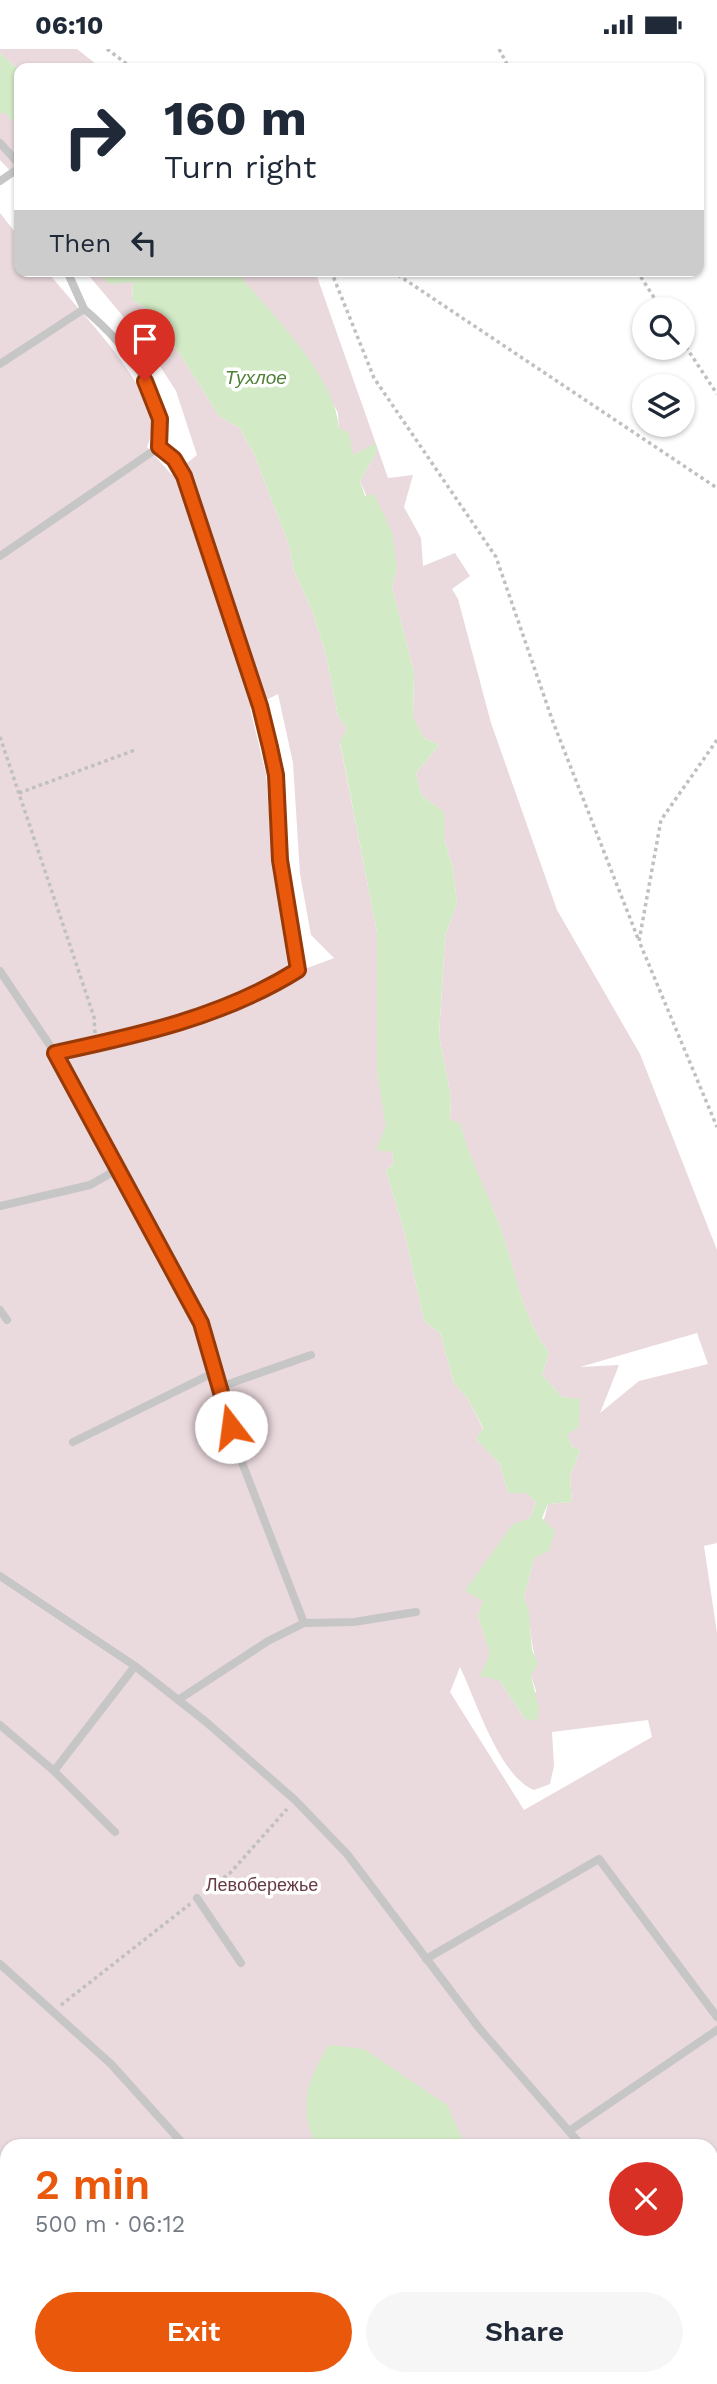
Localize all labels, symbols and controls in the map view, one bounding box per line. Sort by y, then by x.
text: 06:10 [35,10,104,40]
text: 160 m [164,89,307,147]
icon: right [49,91,140,182]
text: Turn right [164,148,316,186]
icon: left [125,224,163,262]
text: Then [49,228,111,258]
map controls [632,297,695,437]
button: search [632,297,695,360]
pin [115,309,175,381]
icon: arrive [126,320,164,358]
water label: Тухлое [225,366,287,389]
button: layers [632,374,695,437]
position arrow [194,1390,268,1464]
park label: Левобережье [206,1874,318,1895]
text: 2 min [35,2160,150,2209]
button: close [609,2162,683,2236]
text: 500 m · 06:12 [35,2211,185,2238]
button: Exit [35,2292,352,2372]
button: Share [366,2292,683,2372]

